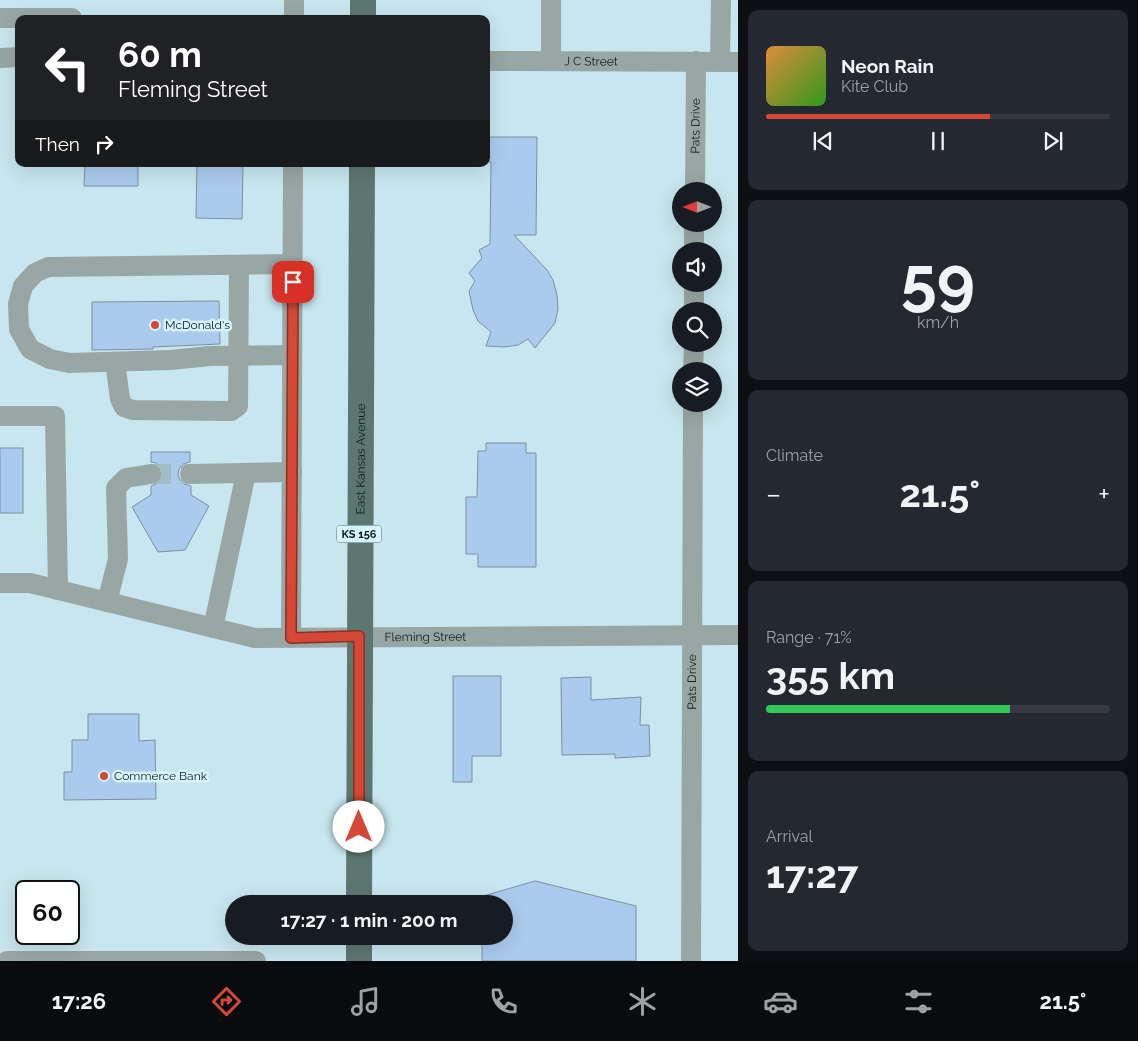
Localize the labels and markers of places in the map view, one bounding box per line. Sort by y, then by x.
pin [272,261,314,303]
place label: McDonald's [165,318,230,332]
marker: McDonald's [149,319,161,331]
place label: Commerce Bank [114,769,208,783]
marker: Commerce Bank [98,770,110,782]

